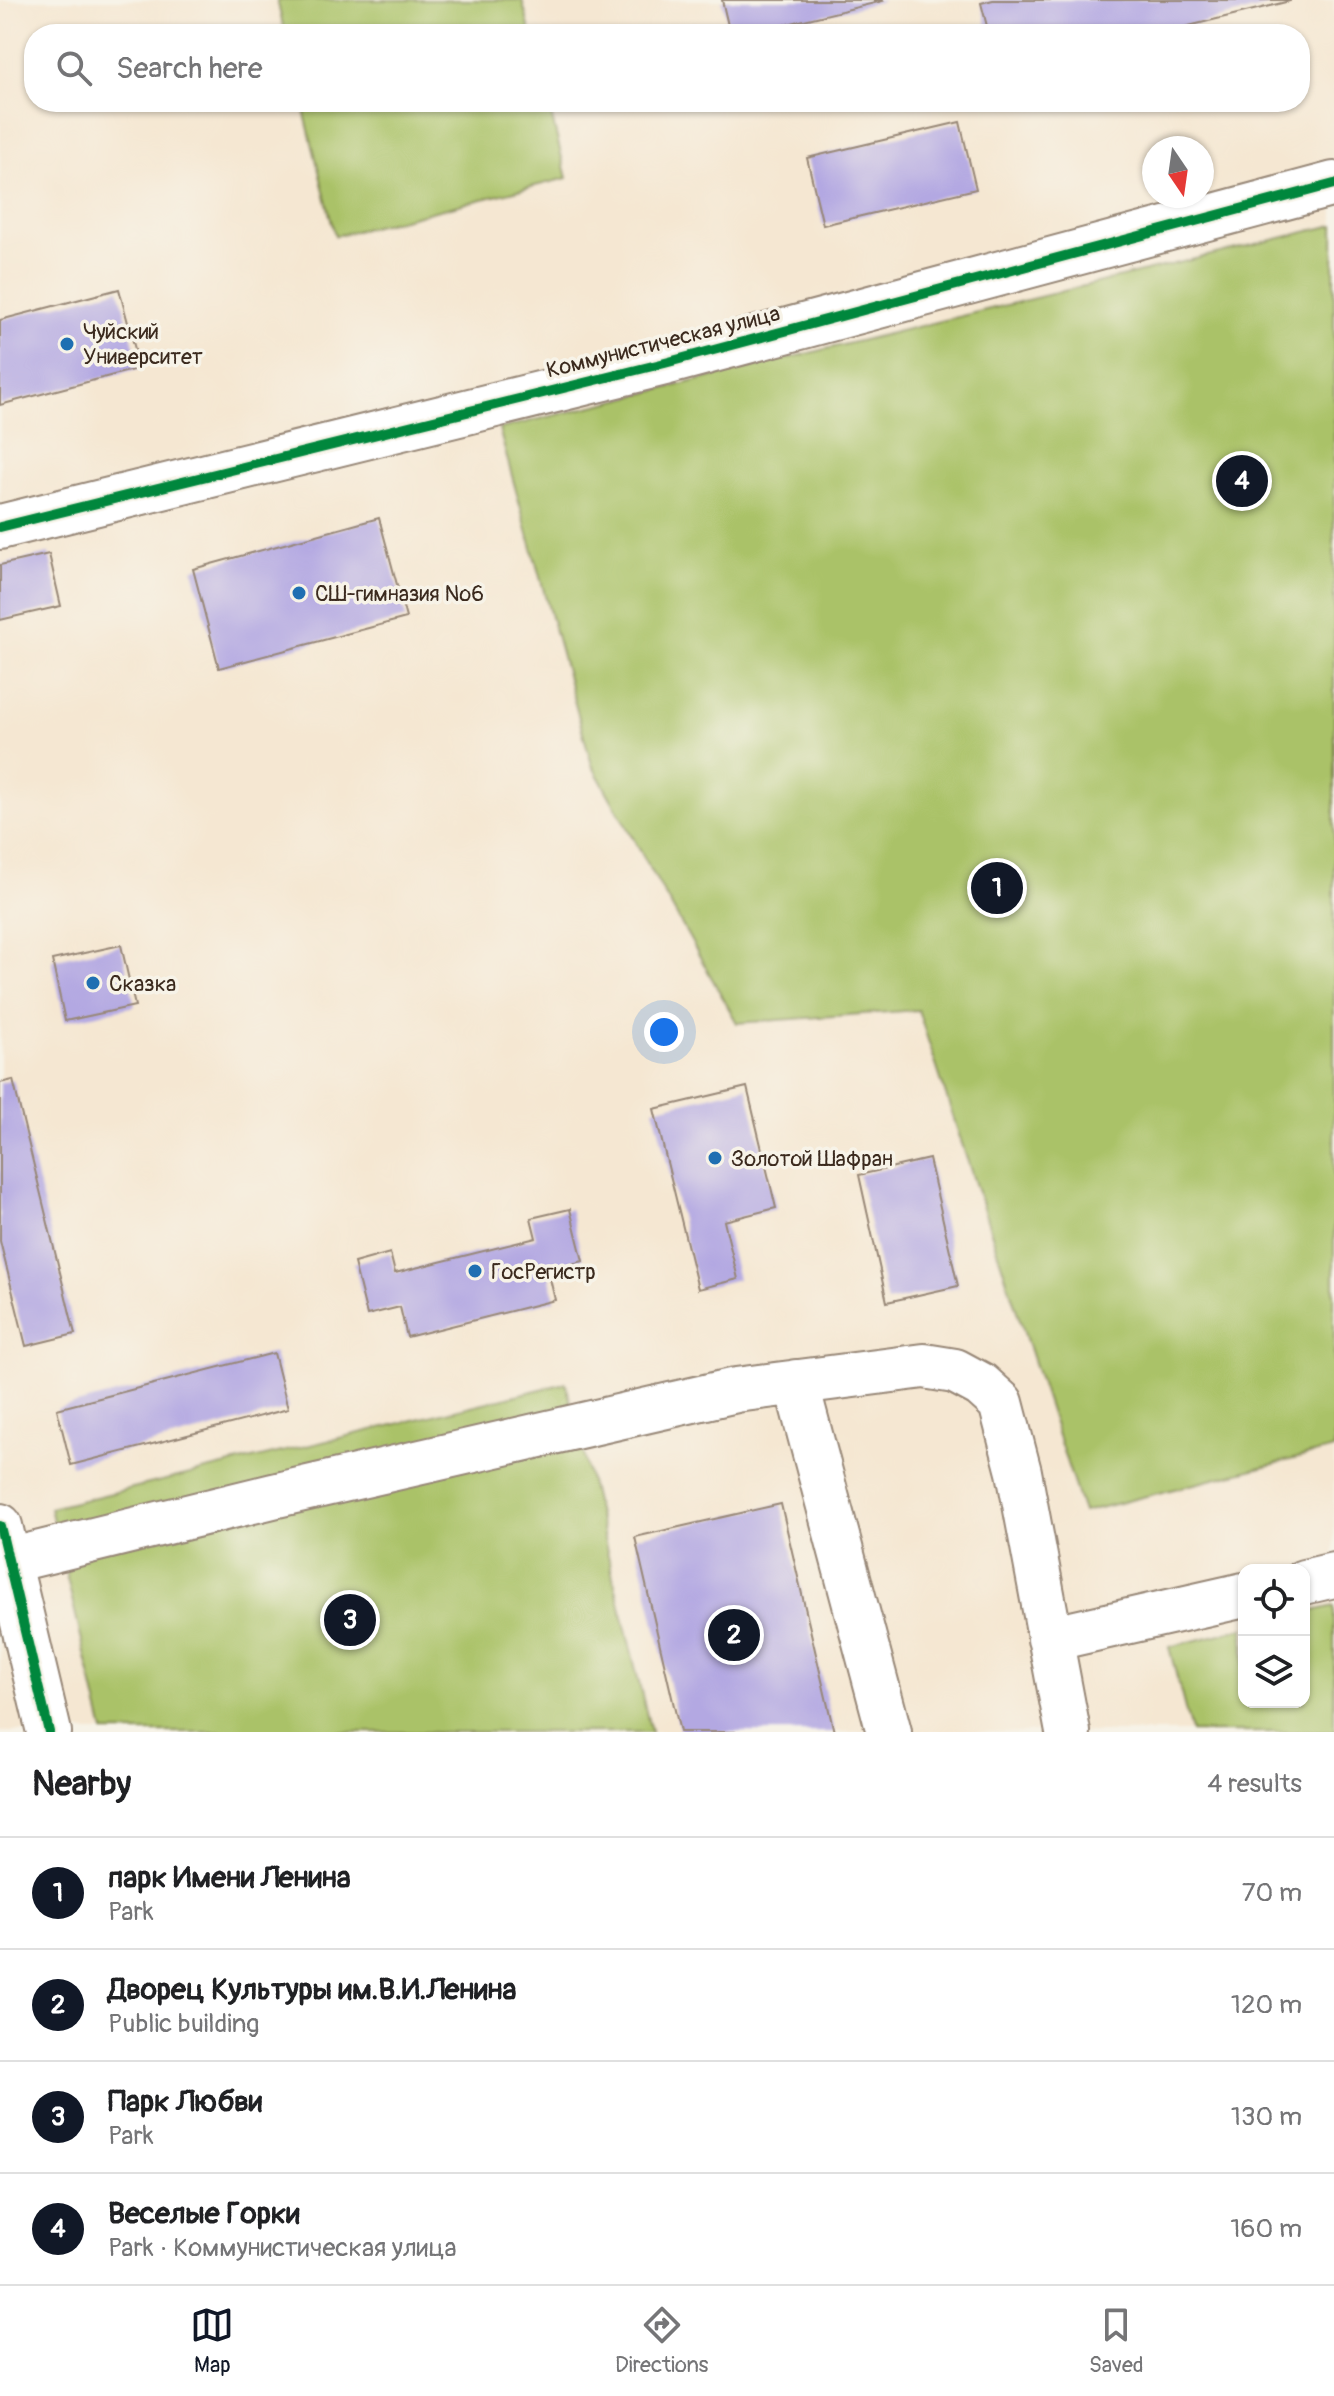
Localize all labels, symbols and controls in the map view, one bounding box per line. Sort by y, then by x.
search box [24,24,1310,112]
icon: search [52,46,96,90]
text: Search here [116,50,263,87]
north arrow [1142,136,1214,208]
street label: Коммунистическая улица [544,299,783,385]
place label: Чуйский Университет [83,318,203,371]
marker: Чуйский Университет [58,335,76,353]
pin: 4 [1216,451,1268,511]
place label: СШ-гимназия №6 [315,580,484,608]
marker: СШ-гимназия №6 [290,584,308,602]
pin: 1 [971,858,1023,918]
place label: Сказка [109,970,176,998]
marker: Сказка [84,974,102,992]
your location [644,1012,684,1052]
place label: Золотой Шафран [731,1145,893,1173]
marker: Золотой Шафран [706,1149,724,1167]
place label: ГосРегистр [491,1258,596,1286]
marker: ГосРегистр [466,1262,484,1280]
map controls [1238,1564,1310,1708]
button: locate [1238,1564,1310,1636]
pin: 3 [324,1590,376,1650]
pin: 2 [708,1605,760,1665]
button: layers [1238,1636,1310,1708]
text: Nearby [32,1763,131,1806]
text: 4 results [1207,1768,1302,1800]
text: парк Имени Ленина [108,1859,351,1896]
text: 1 [53,1877,63,1909]
text: 70 m [1242,1877,1302,1909]
text: Park [108,1896,154,1928]
text: Дворец Культуры им.В.И.Ленина [108,1971,516,2008]
text: 2 [51,1989,65,2021]
text: 120 m [1231,1989,1302,2021]
text: Public building [108,2008,259,2040]
text: Парк Любви [108,2083,262,2120]
text: 3 [51,2101,65,2133]
text: 130 m [1231,2101,1302,2133]
text: Park [108,2120,154,2152]
text: Веселые Горки [108,2195,300,2232]
text: 4 [50,2213,66,2245]
text: 160 m [1230,2213,1302,2245]
text: Park · Коммунистическая улица [108,2232,457,2264]
tab: Map [190,2303,234,2379]
tab: Directions [615,2303,708,2379]
tab: Saved [1089,2303,1144,2379]

